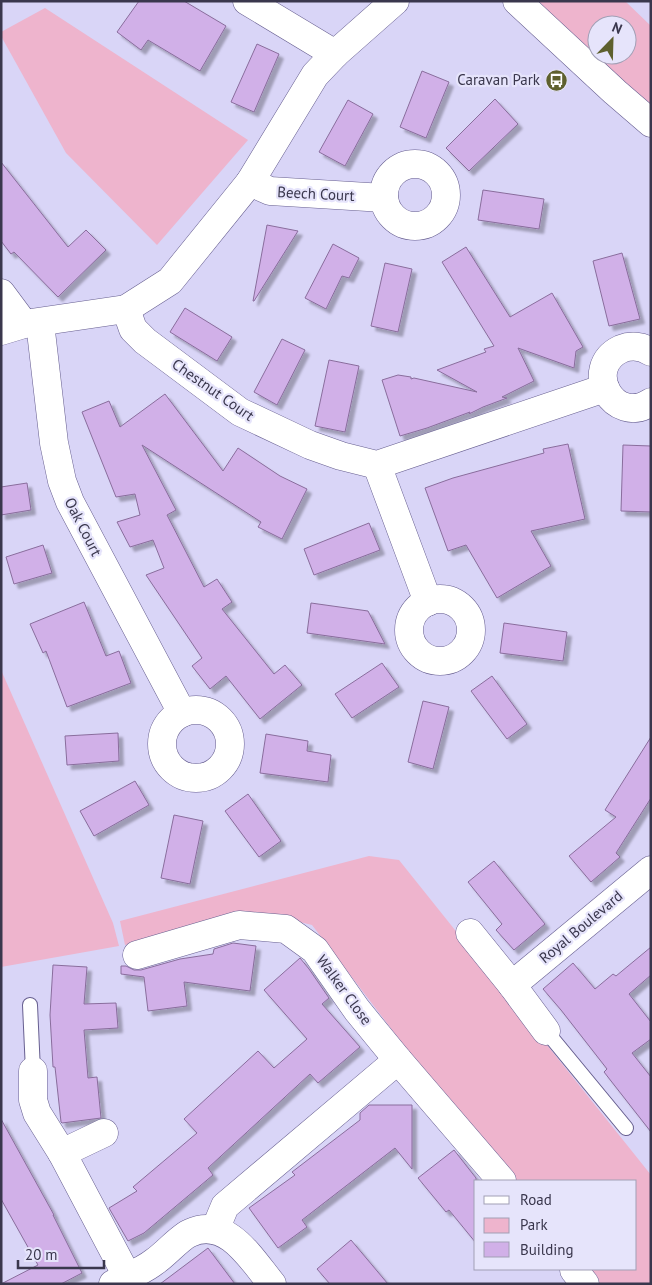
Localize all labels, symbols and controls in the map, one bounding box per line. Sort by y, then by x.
north arrow [587,15,637,65]
text: N [609,18,625,38]
bus stop icon: Caravan Park [544,68,568,92]
place label: Caravan Park [457,70,541,89]
street label: Beech Court [277,182,355,205]
street label: Chestnut Court [169,354,258,425]
street label: Oak Court [61,494,106,559]
street label: Royal Boulevard [535,886,626,967]
street label: Walker Close [313,951,376,1029]
legend [474,1180,637,1270]
text: Road [520,1190,552,1209]
text: Park [520,1215,548,1234]
scale bar [18,1238,104,1270]
text: Building [520,1240,574,1259]
text: 20 m [25,1245,58,1264]

